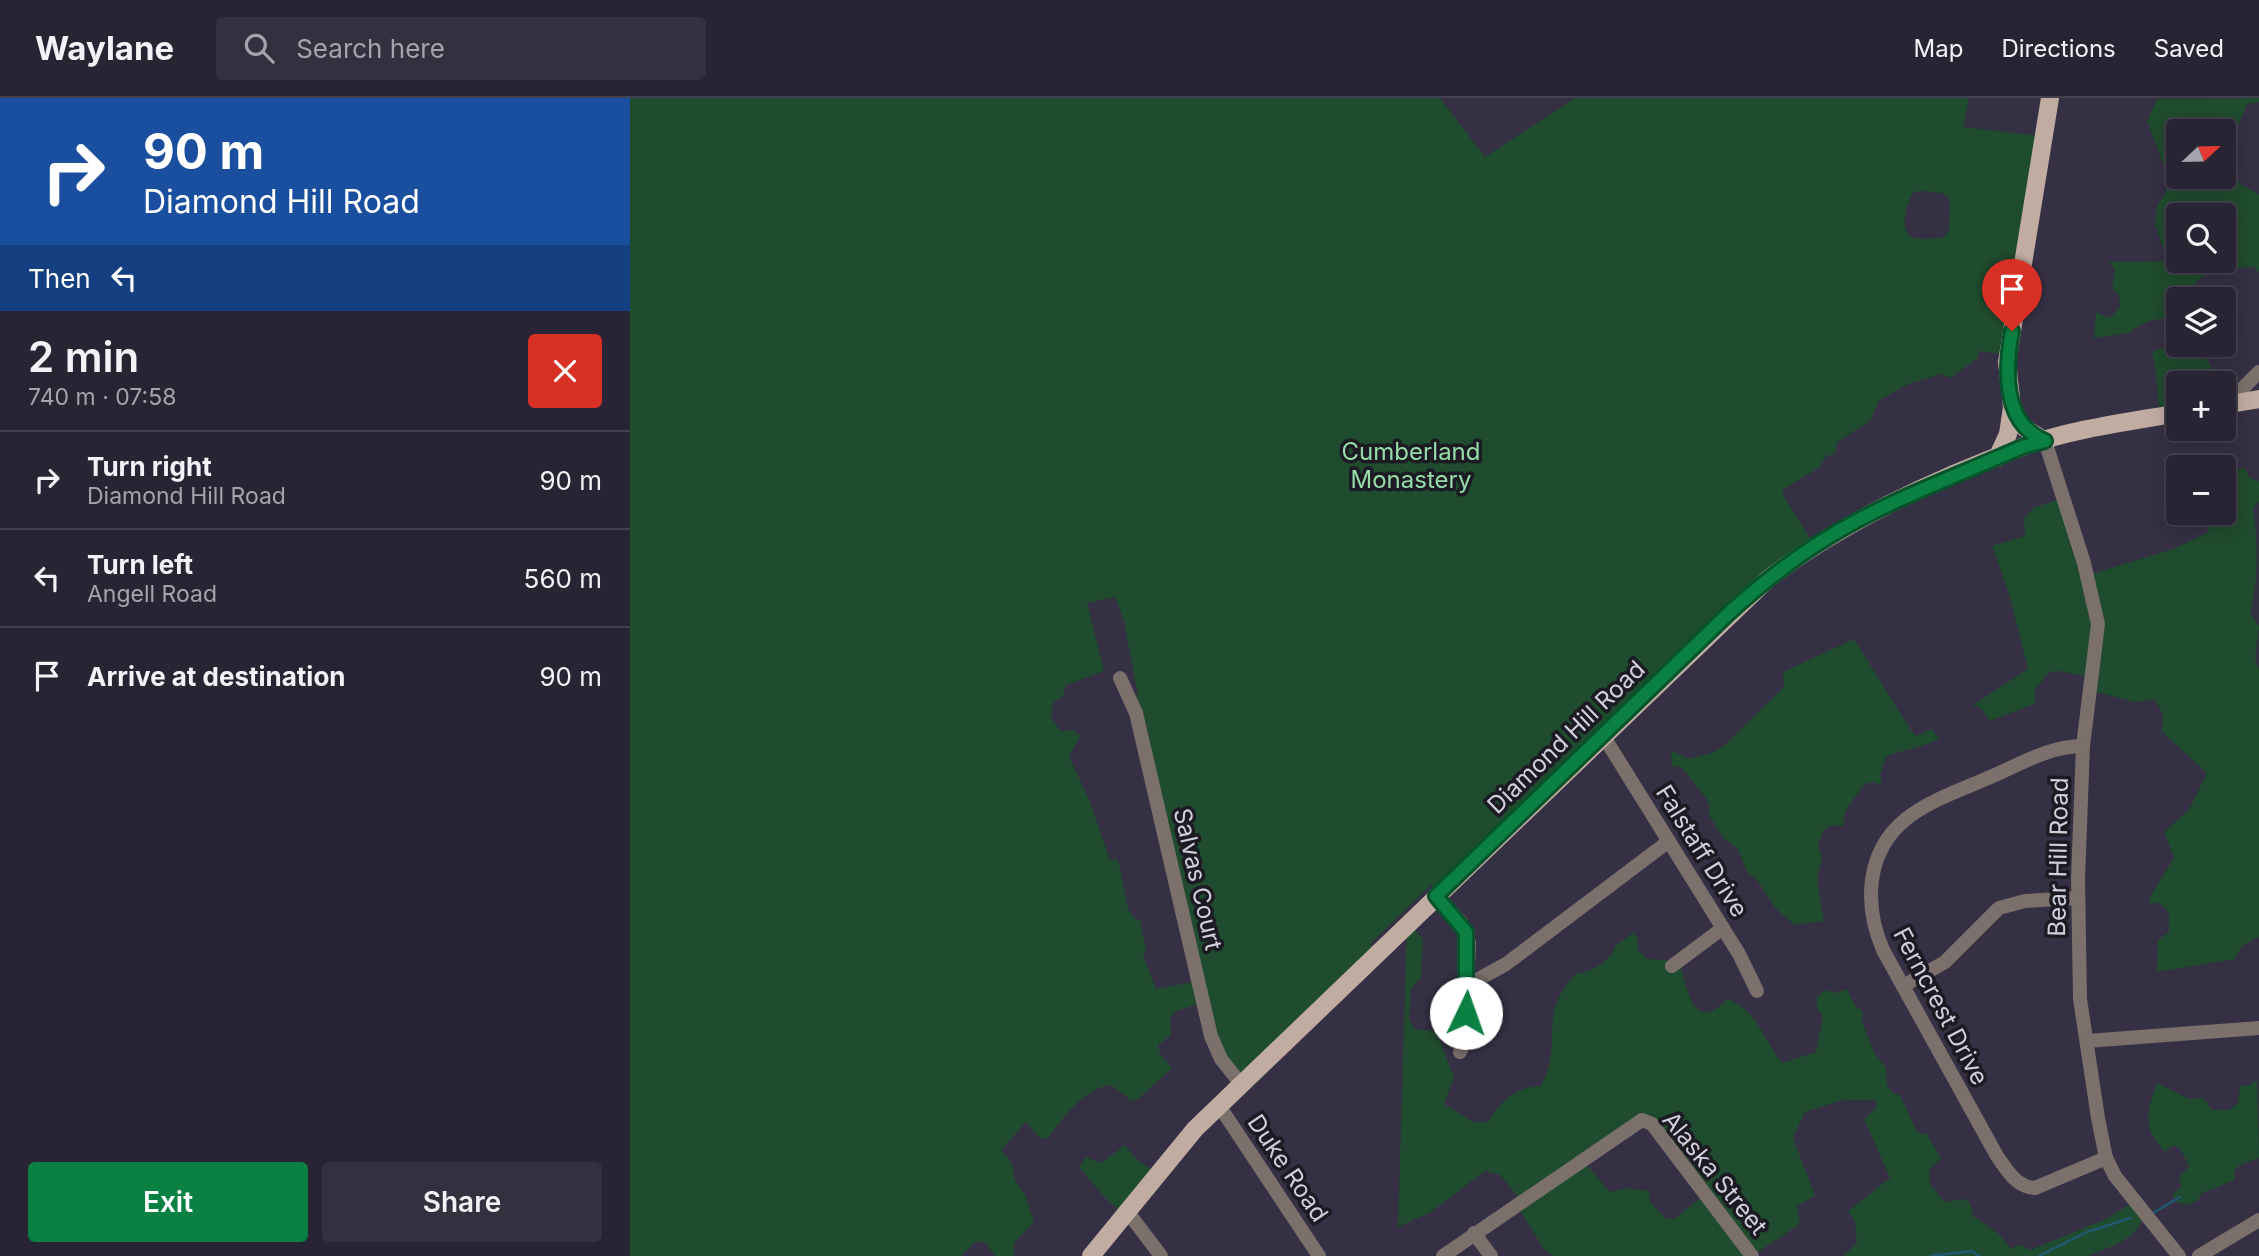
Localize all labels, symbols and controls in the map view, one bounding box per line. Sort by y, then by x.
search box [216,17,706,80]
text: Waylane [35,28,174,68]
icon: search [240,29,278,67]
text: Search here [296,33,445,64]
text: Map [1914,34,1963,63]
text: Directions [2001,34,2116,63]
text: Saved [2154,34,2224,63]
north arrow [2166,119,2236,189]
map controls [2166,119,2236,525]
text: 90 m [143,122,264,181]
icon: right [28,126,119,217]
text: Diamond Hill Road [143,182,420,221]
button: search [2166,203,2236,273]
icon: left [105,259,143,297]
pin [1982,259,2042,331]
text: Then [28,263,91,294]
icon: arrive [1993,270,2031,308]
button: layers [2166,287,2236,357]
text: 2 min [28,331,139,382]
button: close [528,334,602,408]
button: + [2166,371,2236,441]
text: 740 m · 07:58 [28,383,176,411]
park label: Cumberland Monastery [1341,437,1481,494]
text: Turn right [87,451,212,482]
button: − [2166,455,2236,525]
icon: right [28,461,66,499]
text: 90 m [539,465,602,496]
text: Diamond Hill Road [87,482,286,510]
text: Turn left [87,549,193,580]
icon: left [28,559,66,597]
text: 560 m [524,563,602,594]
text: Angell Road [87,580,217,608]
street label: Diamond Hill Road [1481,654,1651,820]
icon: arrive [28,657,66,695]
text: Arrive at destination [87,661,346,692]
text: 90 m [539,661,602,692]
street label: Bear Hill Road [2042,777,2074,937]
street label: Falstaff Drive [1650,780,1754,922]
street label: Salvas Court [1168,805,1228,953]
street label: Ferncrest Drive [1887,922,1995,1090]
position arrow [1429,976,1503,1050]
street label: Alaska Street [1657,1106,1773,1240]
street label: Duke Road [1242,1109,1334,1227]
button: Exit [28,1162,308,1242]
button: Share [322,1162,602,1242]

